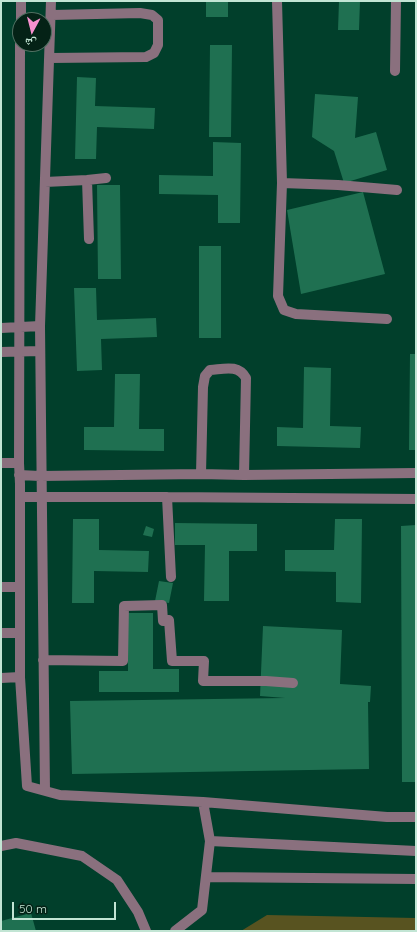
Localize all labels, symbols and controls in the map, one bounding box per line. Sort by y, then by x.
north arrow [12,12,52,52]
text: ش [24,35,37,51]
scale bar [14,894,118,920]
text: 50 m [19,901,47,916]

